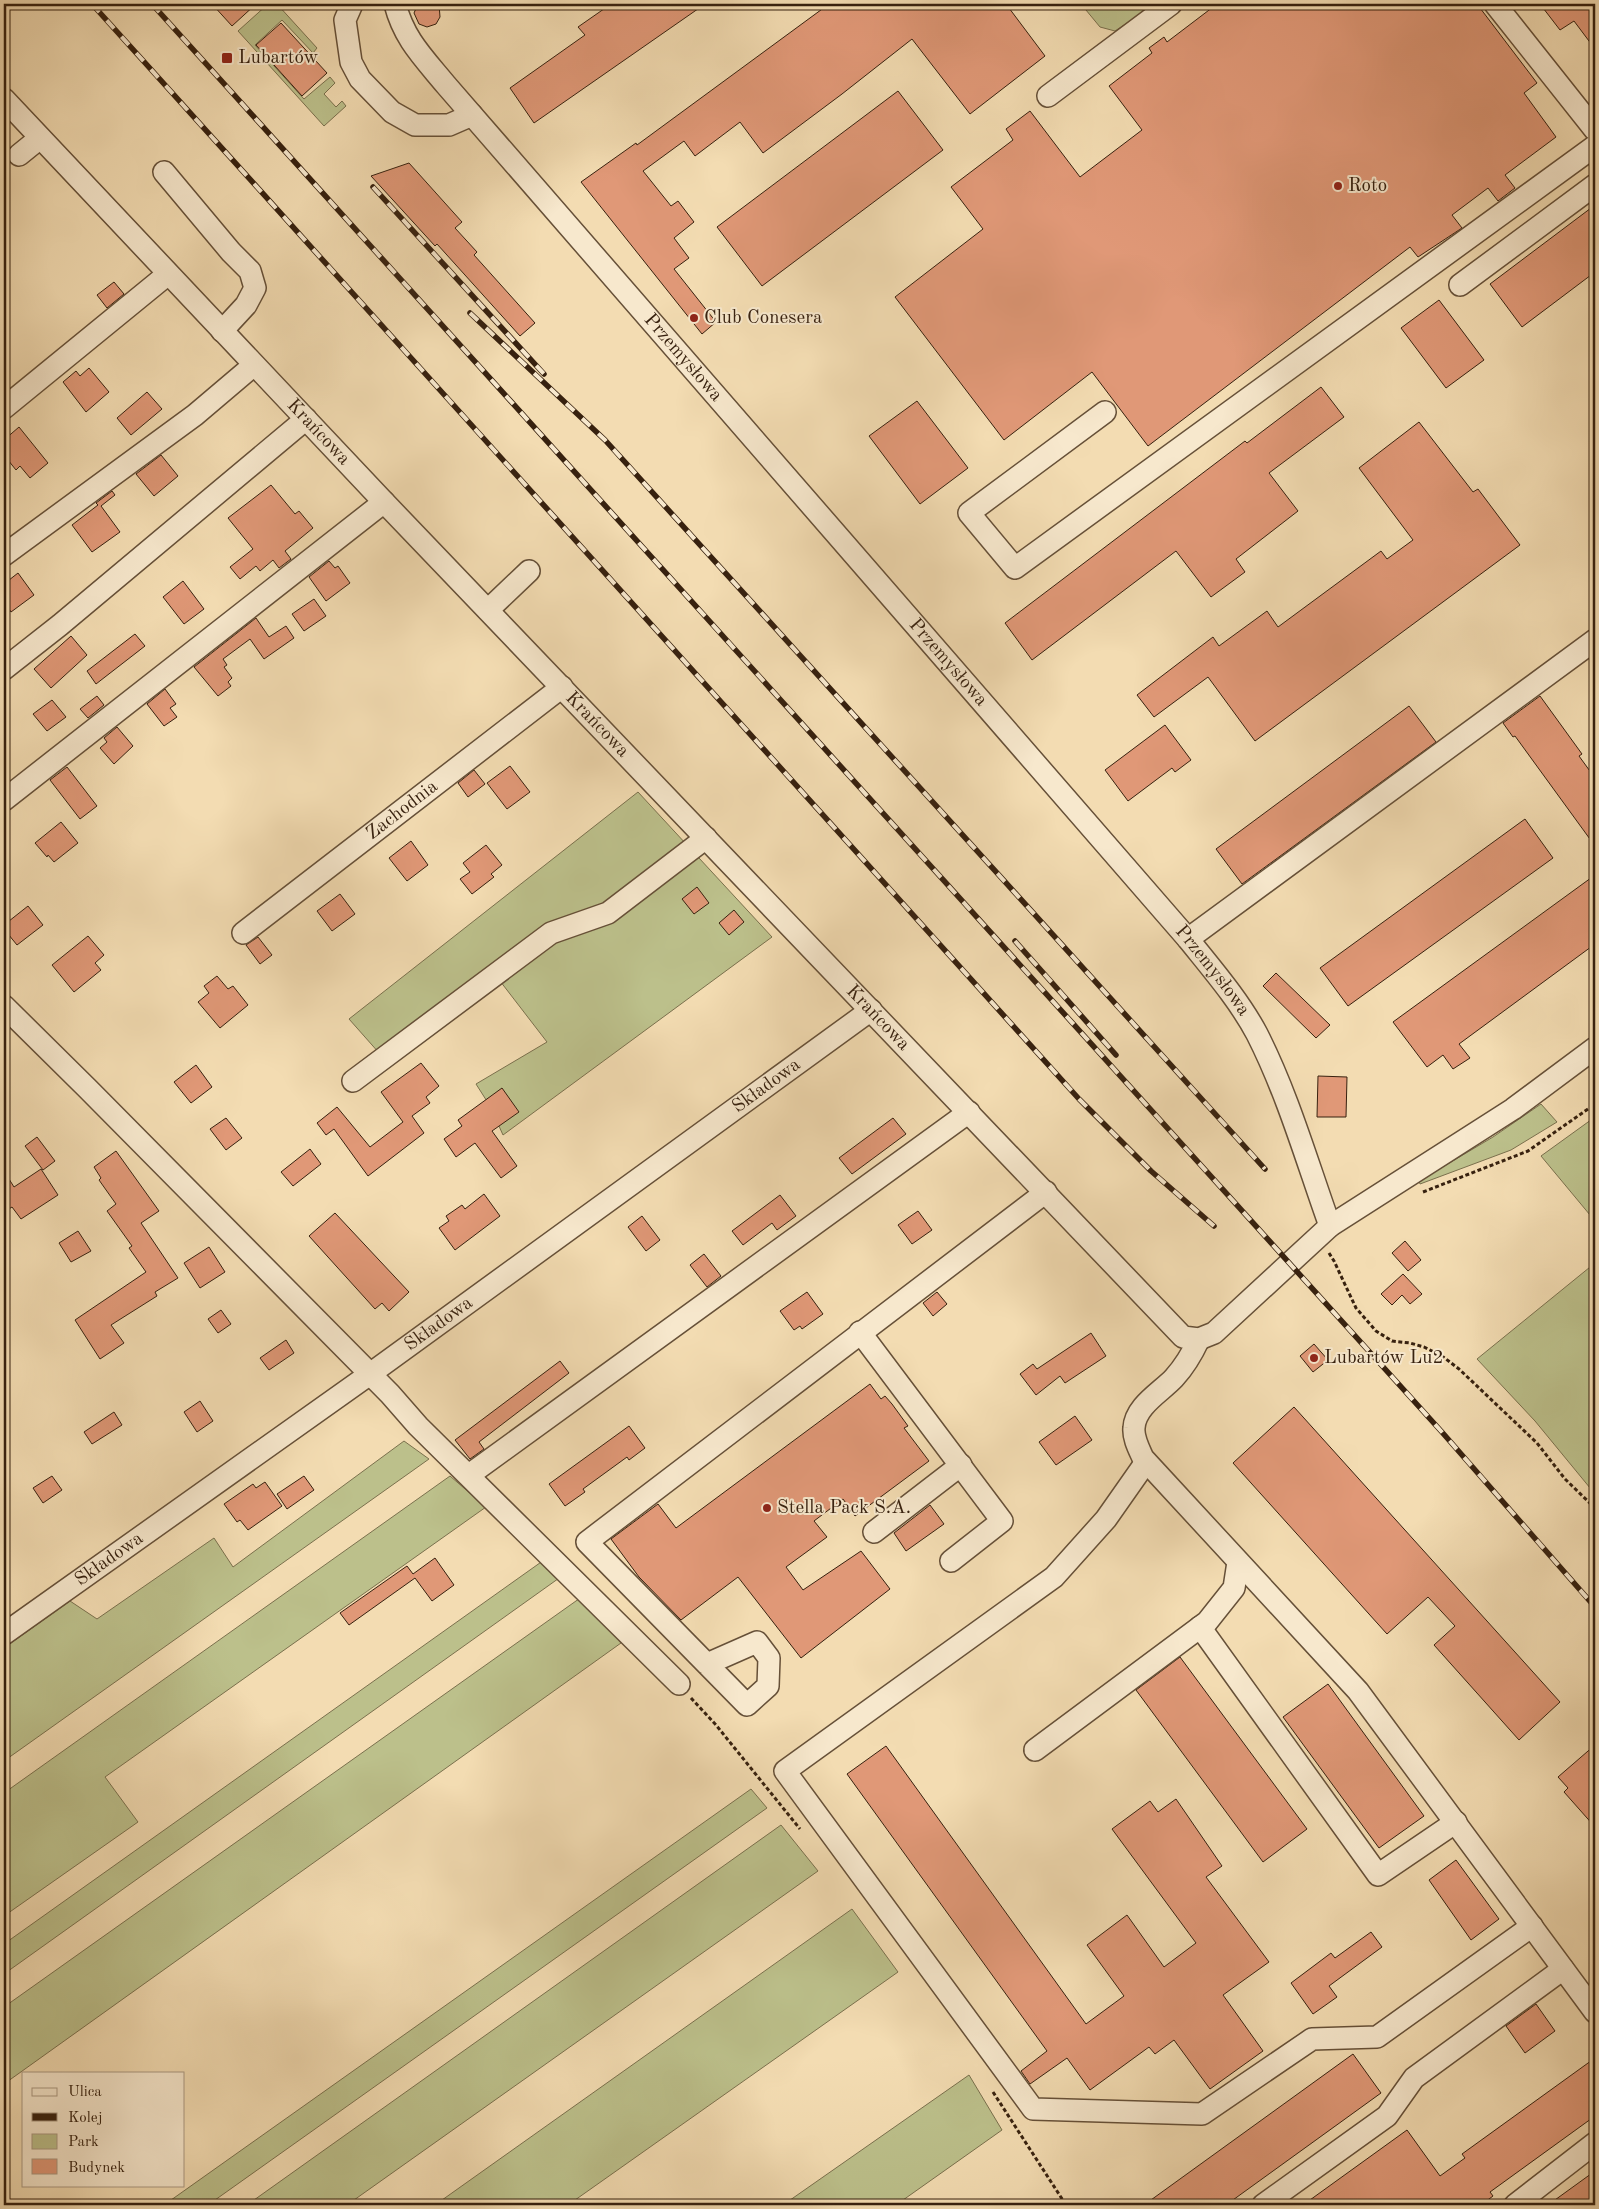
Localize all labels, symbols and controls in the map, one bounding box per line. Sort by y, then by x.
place label: Lubartów [238,49,319,68]
marker: Lubartów [220,51,234,65]
place label: Roto [1348,177,1387,196]
marker: Roto [1332,180,1344,192]
place label: Club Conesera [704,309,823,328]
street label: Przemysłowa [640,310,726,406]
marker: Club Conesera [688,312,700,324]
street label: Krańcowa [283,396,354,469]
street label: Przemysłowa [905,615,991,711]
street label: Krańcowa [562,688,633,762]
street label: Zachodnia [363,777,442,844]
street label: Przemysłowa [1171,922,1254,1020]
street label: Krańcowa [842,981,914,1055]
street label: Składowa [729,1055,804,1117]
street label: Składowa [401,1293,477,1355]
place label: Lubartów Lu2 [1324,1349,1444,1368]
marker: Lubartów Lu2 [1308,1352,1320,1364]
place label: Stella Pack S.A. [777,1499,911,1518]
marker: Stella Pack S.A. [761,1502,773,1514]
street label: Składowa [72,1528,147,1590]
legend [22,2072,185,2186]
text: Ulica [68,2085,102,2100]
text: Kolej [68,2111,103,2126]
text: Park [68,2135,99,2150]
text: Budynek [68,2161,125,2176]

